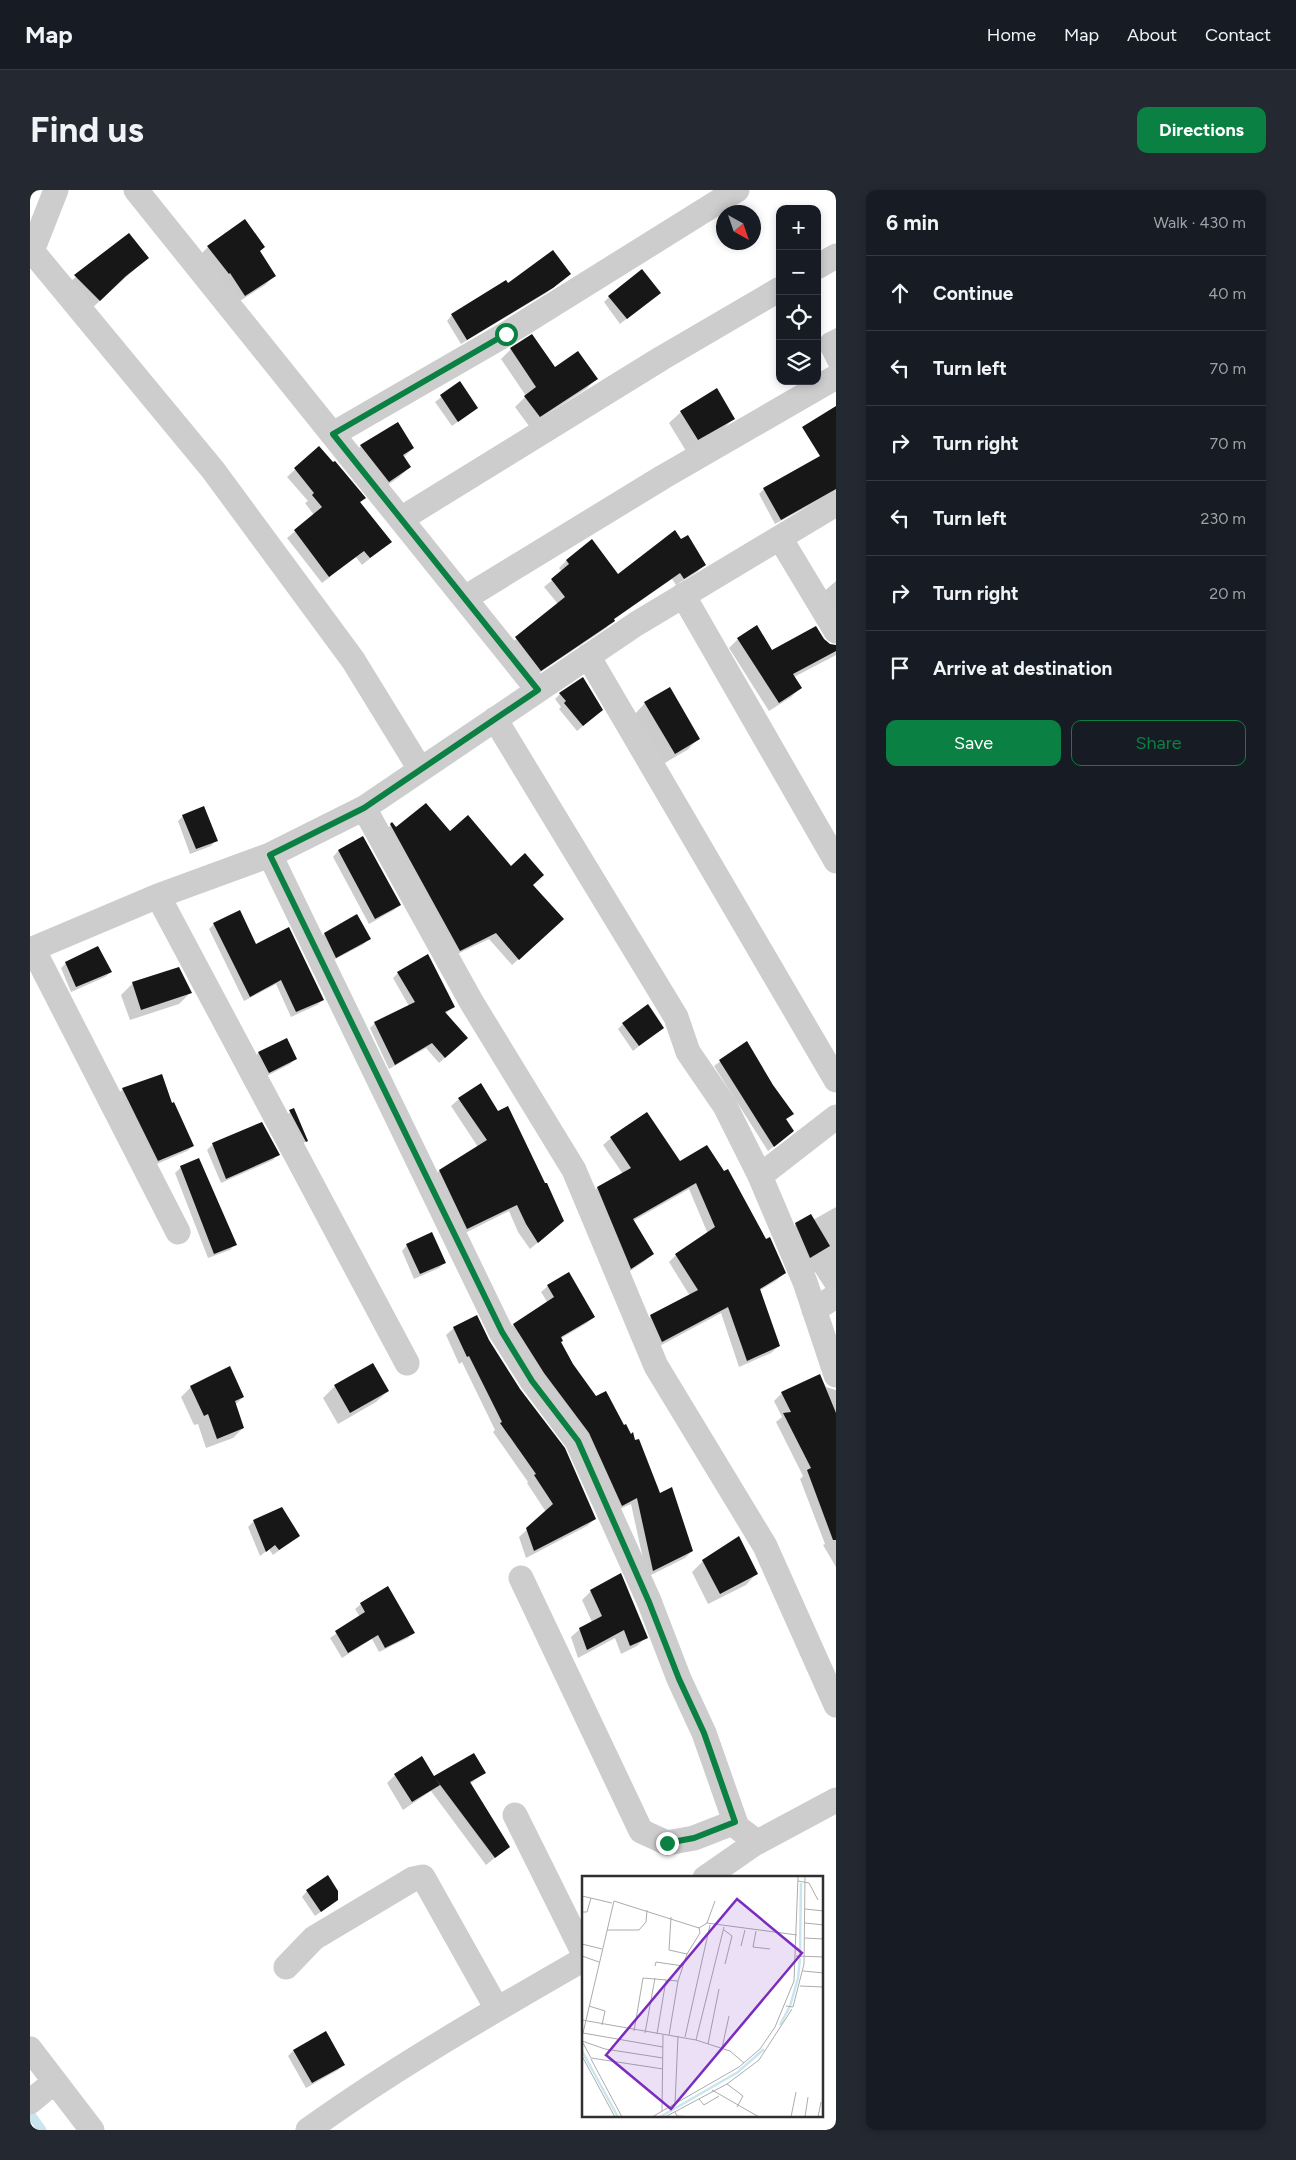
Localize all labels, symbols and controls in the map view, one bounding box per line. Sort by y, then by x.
text: Map [25,20,73,49]
text: Home [987,24,1036,46]
text: Map [1064,24,1099,46]
text: About [1127,24,1177,46]
text: Contact [1205,24,1271,46]
button: Directions [1137,107,1266,153]
text: Find us [30,109,144,151]
north arrow [716,205,761,250]
map controls [776,205,821,385]
button: + [776,205,821,250]
text: 6 min [886,210,939,235]
text: Walk · 430 m [1153,213,1246,232]
button: − [776,250,821,295]
icon: ahead [886,279,914,307]
text: Continue [933,282,1013,305]
text: 40 m [1208,284,1246,303]
button: locate [776,295,821,340]
route start [495,323,518,346]
button: layers [776,340,821,385]
icon: left [886,354,914,382]
text: Turn left [933,357,1007,380]
text: 70 m [1210,359,1246,378]
icon: right [886,429,914,457]
text: Turn right [933,432,1019,455]
text: 70 m [1210,434,1246,453]
icon: left [886,504,914,532]
text: Turn left [933,507,1007,530]
text: 230 m [1201,509,1246,528]
icon: right [886,579,914,607]
text: Turn right [933,582,1019,605]
text: 20 m [1209,584,1246,603]
icon: arrive [886,654,914,682]
text: Arrive at destination [933,657,1112,680]
button: Save [886,720,1061,766]
button: Share [1071,720,1246,766]
route end [656,1832,679,1855]
inset map [582,1876,824,2118]

